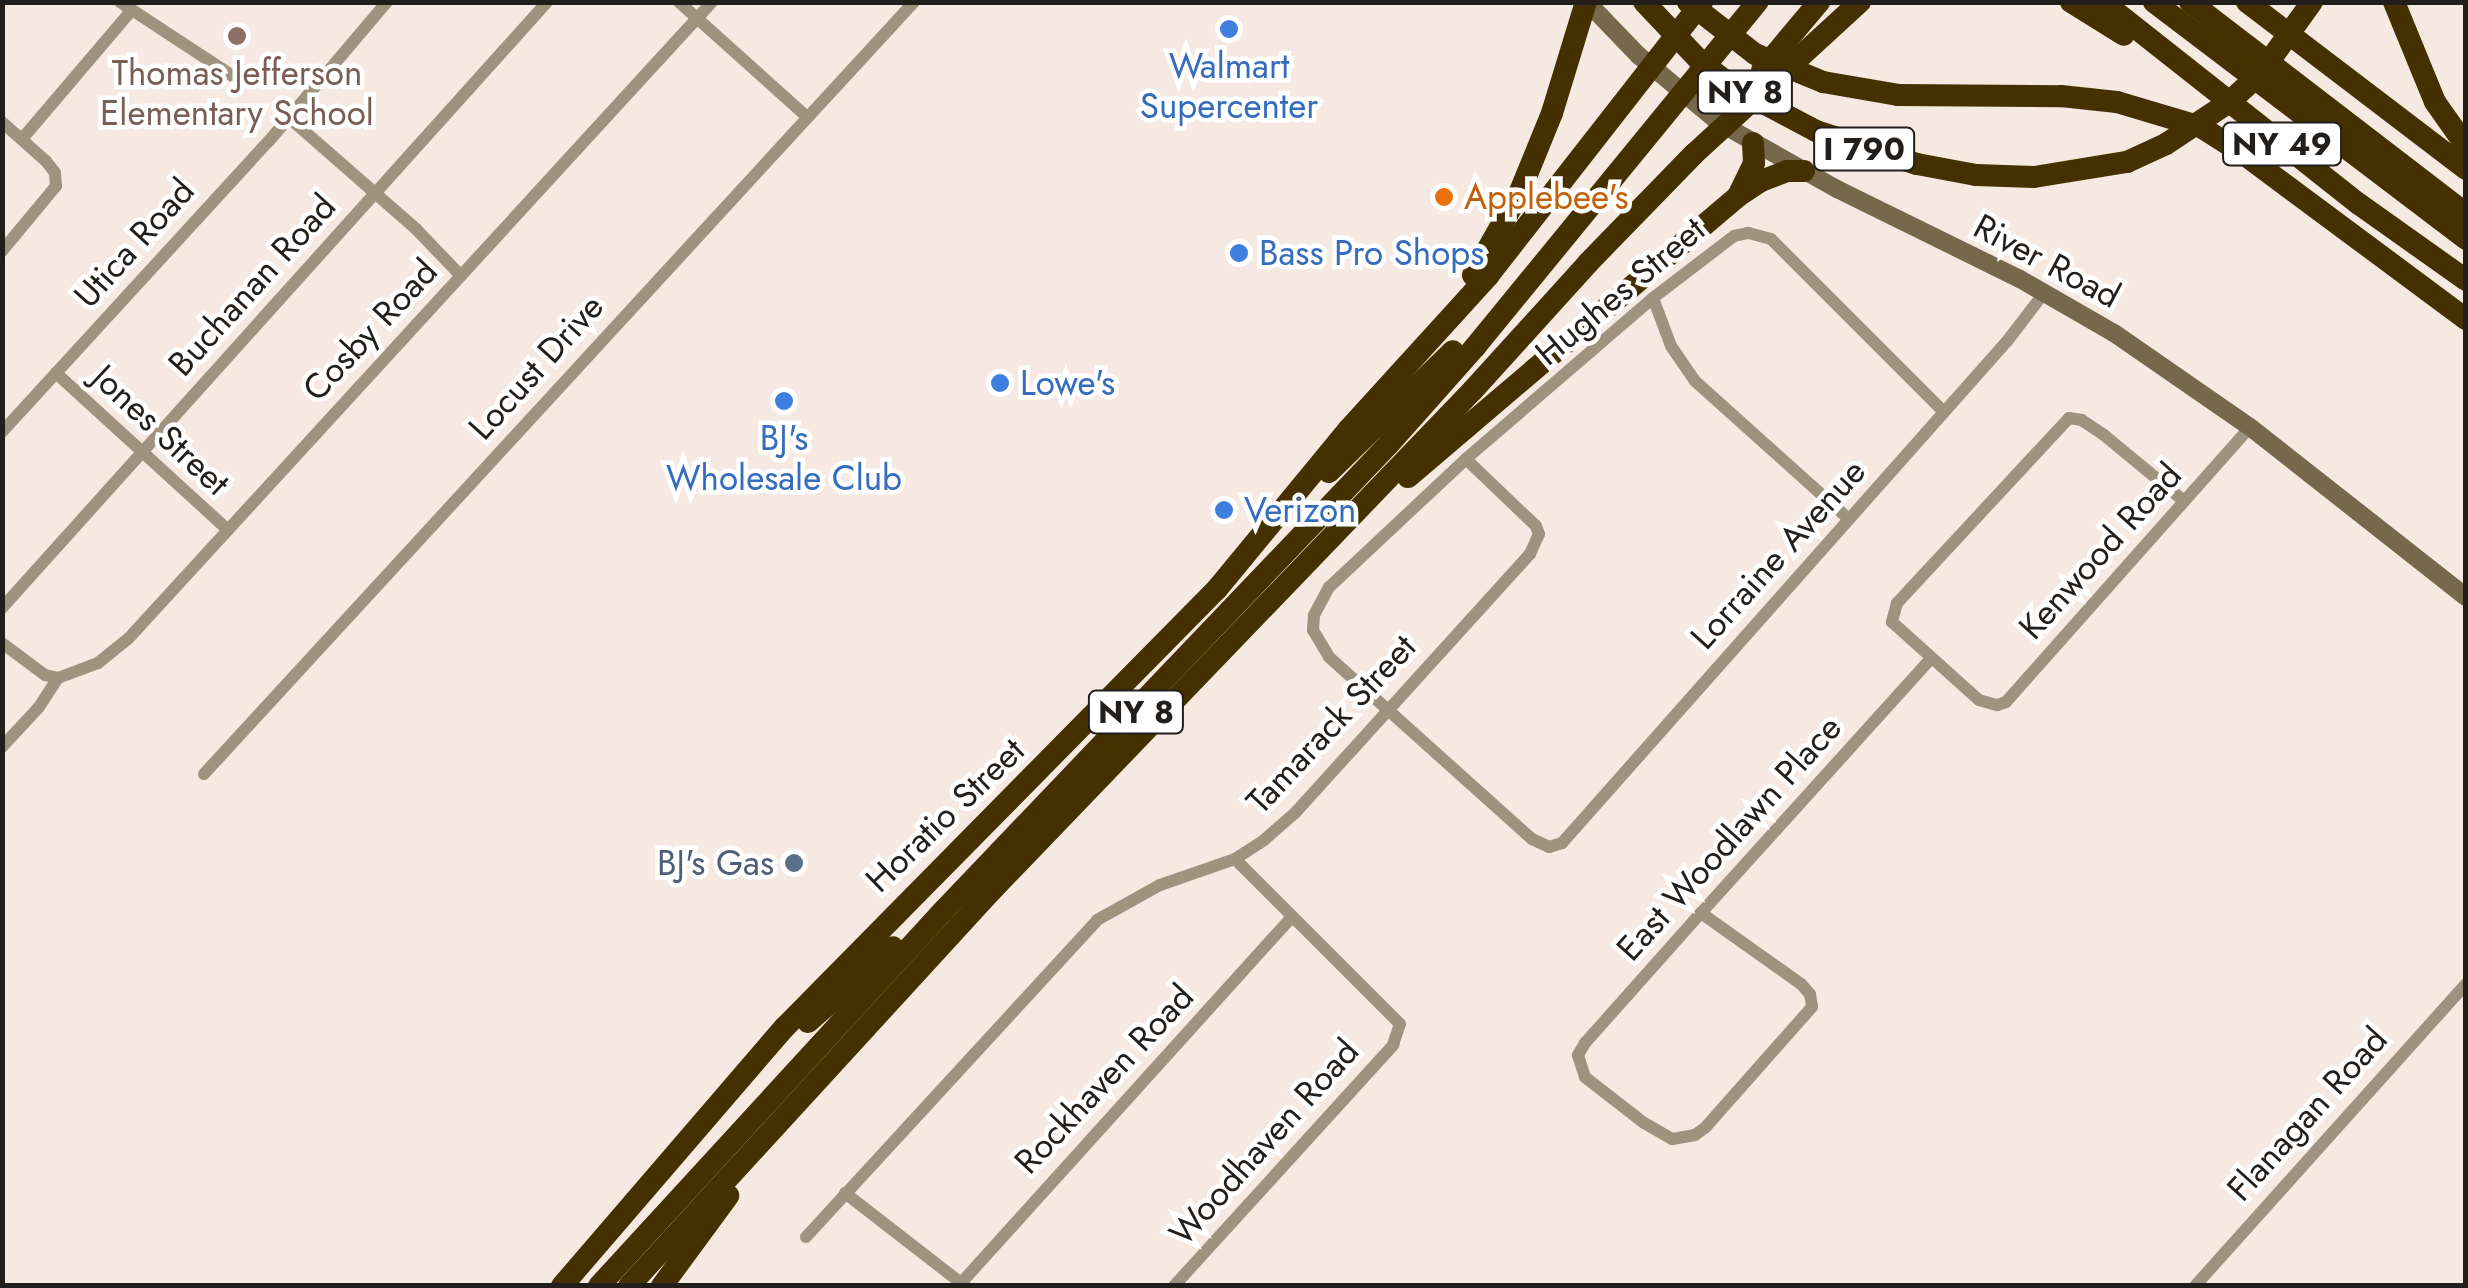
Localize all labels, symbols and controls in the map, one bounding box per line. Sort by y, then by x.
marker: Walmart Supercenter [1218,18,1240,40]
marker: Thomas Jefferson Elementary School [226,25,248,47]
place label: Walmart Supercenter [1140,45,1318,127]
place label: Thomas Jefferson Elementary School [100,52,374,134]
road number: NY 8 [1695,65,1795,119]
road number: NY 49 [2222,117,2342,171]
road number: I 790 [1812,122,1916,176]
street label: Utica Road [65,170,203,316]
place label: Applebee's [1464,176,1629,218]
street label: Buchanan Road [160,186,344,384]
marker: Applebee's [1433,186,1455,208]
street label: River Road [1967,205,2127,317]
street label: Hughes Street [1527,208,1713,374]
place label: Bass Pro Shops [1259,232,1484,274]
marker: Bass Pro Shops [1228,242,1250,264]
street label: Cosby Road [294,251,446,409]
street label: Locust Drive [460,286,612,448]
street label: Jones Street [84,356,238,504]
place label: Lowe's [1020,362,1115,404]
marker: Lowe's [989,372,1011,394]
marker: BJ's Wholesale Club [773,390,795,412]
place label: BJ's Wholesale Club [666,417,902,499]
street label: Lorraine Avenue [1682,450,1874,658]
street label: Kenwood Road [2010,454,2190,648]
place label: Verizon [1244,489,1356,531]
marker: Verizon [1213,499,1235,521]
street label: Tamarack Street [1238,626,1424,822]
road number: NY 8 [1086,685,1186,739]
street label: East Woodlawn Place [1608,707,1850,969]
street label: Horatio Street [857,729,1033,901]
place label: BJ's Gas [657,842,774,884]
marker: BJ's Gas [783,852,805,874]
street label: Rockhaven Road [1006,976,1202,1182]
street label: Flanagan Road [2218,1019,2396,1209]
street label: Woodhaven Road [1161,1030,1367,1254]

